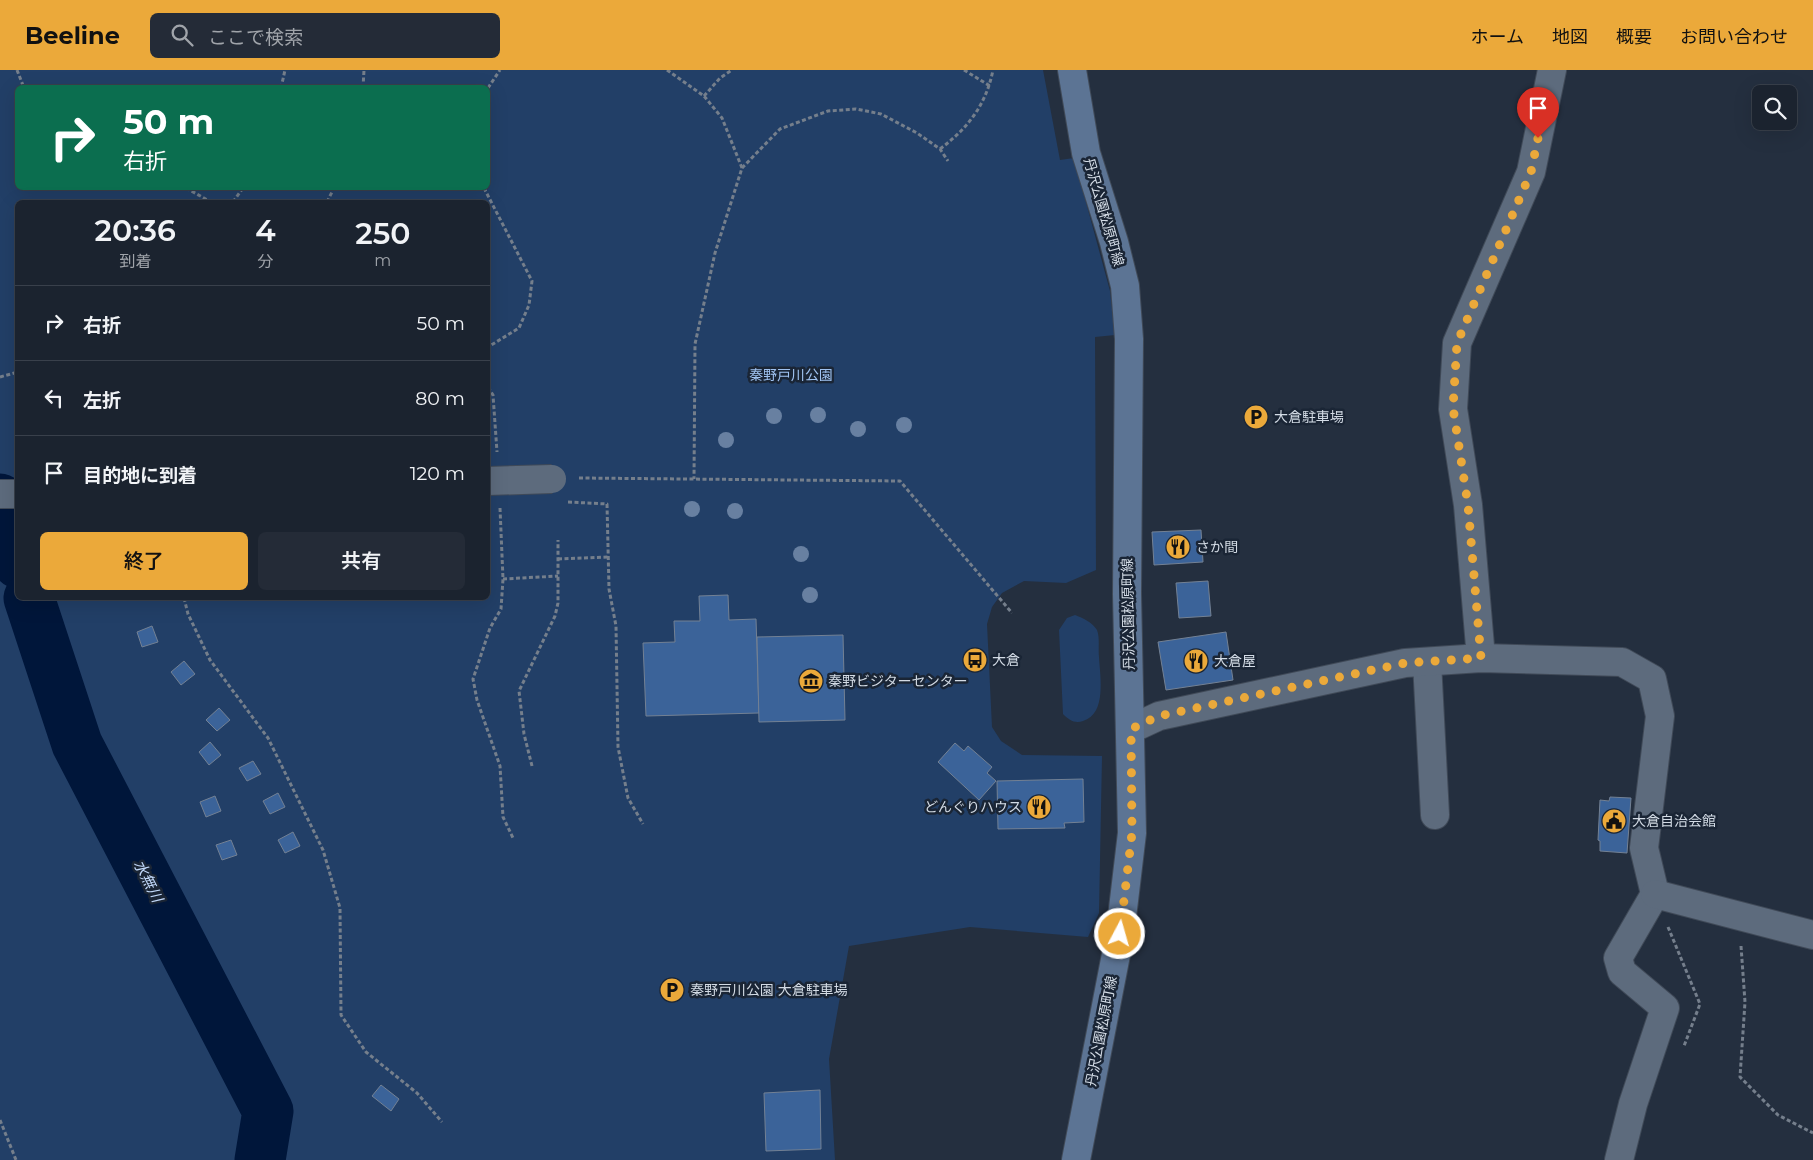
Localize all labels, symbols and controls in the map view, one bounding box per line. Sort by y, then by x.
search box [150,13,500,58]
text: Beeline [25,21,120,50]
icon: search [168,21,196,49]
text: ここで検索 [208,26,303,49]
text: ホーム [1471,26,1524,48]
text: 地図 [1552,26,1588,48]
text: 概要 [1616,26,1652,48]
text: お問い合わせ [1680,26,1788,48]
map controls [1752,85,1797,130]
button: search [1752,85,1797,130]
pin [1517,87,1559,138]
icon: arrive [1524,94,1552,122]
text: 50 m [123,100,214,143]
icon: right [40,105,105,170]
text: 右折 [123,148,167,175]
street label: 丹沢公園松原町線 [1080,156,1128,268]
text: 20:36 [95,212,176,249]
text: 4 [255,212,276,249]
text: 250 [355,215,410,252]
text: m [374,251,391,270]
text: 到着 [119,252,151,271]
text: 分 [258,252,274,271]
icon: right [40,309,68,337]
text: 50 m [417,312,465,335]
text: 右折 [83,314,121,337]
park label: 秦野戸川公園 [749,366,833,384]
icon: left [40,384,68,412]
text: 80 m [415,387,465,410]
text: 左折 [83,389,121,412]
parking icon: 大倉駐車場 [1243,404,1269,430]
place label: 大倉駐車場 [1274,408,1344,426]
icon: arrive [40,459,68,487]
text: 120 m [410,462,465,485]
text: 目的地に到着 [83,464,197,487]
button: 終了 [40,532,248,590]
button: 共有 [258,532,465,590]
restaurant icon: さか間 [1165,534,1191,560]
place label: さか間 [1196,538,1238,556]
street label: 丹沢公園松原町線 [1118,558,1138,670]
bus stop icon: 大倉 [962,647,988,673]
restaurant icon: 大倉屋 [1183,648,1209,674]
place label: 大倉 [992,651,1020,669]
place label: 大倉屋 [1214,652,1256,670]
museum icon: 秦野ビジターセンター [798,668,824,694]
place label: 秦野ビジターセンター [828,672,968,690]
restaurant icon: どんぐりハウス [1026,794,1052,820]
place label: どんぐりハウス [924,798,1022,816]
public building icon: 大倉自治会館 [1601,808,1627,834]
place label: 大倉自治会館 [1632,812,1716,830]
water label: 水無川 [130,856,168,907]
position arrow [1093,907,1145,959]
street label: 丹沢公園松原町線 [1081,974,1121,1088]
parking icon: 秦野戸川公園 大倉駐車場 [659,977,685,1003]
place label: 秦野戸川公園 大倉駐車場 [690,981,848,999]

